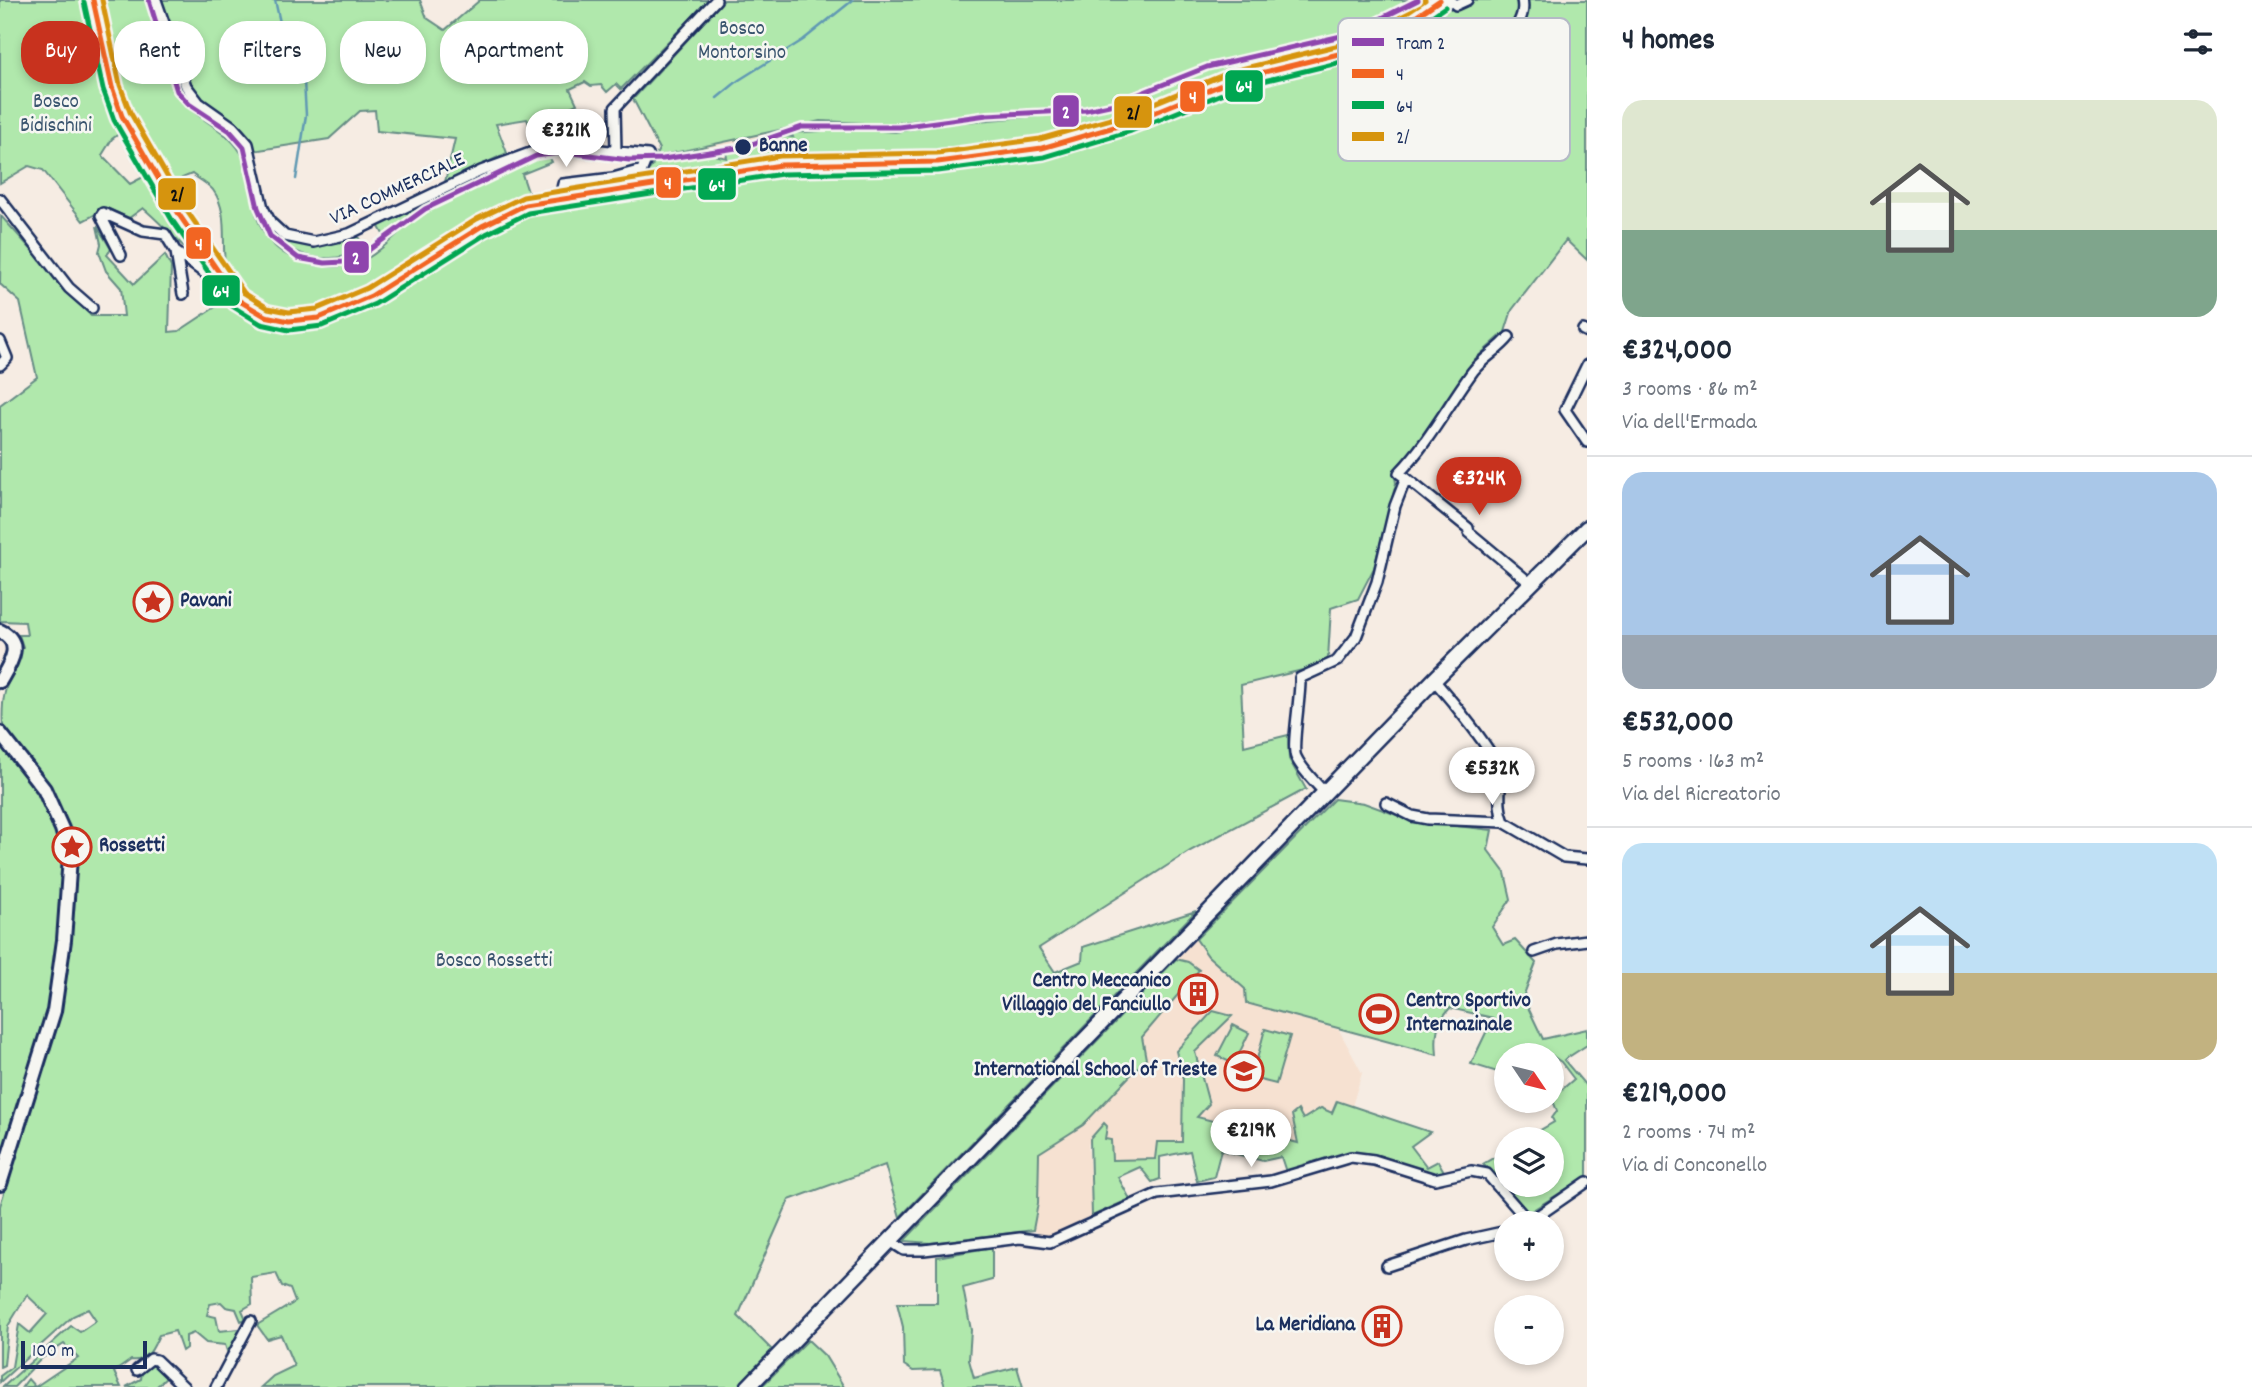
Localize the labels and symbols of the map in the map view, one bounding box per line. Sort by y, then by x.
park label: Bosco Montorsino [698,15,786,69]
legend [1338,18,1570,161]
text: Tram 2 [1396,32,1445,59]
text: 4 [1396,63,1404,90]
line badge: 64 [1224,69,1264,103]
text: 64 [1235,75,1253,102]
line badge: 4 [1179,80,1206,113]
text: 4 [1189,86,1197,113]
park label: Bosco Bidischini [20,88,92,142]
line badge: 2 [1052,94,1080,128]
line badge: 2/ [1113,95,1153,129]
text: 64 [1396,95,1413,122]
text: 2 [1062,101,1070,128]
text: 2/ [1126,102,1140,129]
pin: €321K [517,110,615,169]
text: 2/ [1396,126,1410,153]
place label: Banne [759,132,807,162]
marker: Banne [733,137,753,157]
street label: VIA COMMERCIALE [325,145,471,234]
line badge: 4 [655,166,682,199]
line badge: 64 [697,167,737,201]
text: 4 [664,172,672,199]
text: 64 [708,174,726,201]
line badge: 2/ [157,177,197,211]
text: 2/ [170,184,184,211]
line badge: 4 [185,226,212,260]
text: 4 [195,233,203,260]
line badge: 2 [343,240,370,274]
text: 2 [352,247,360,274]
line badge: 64 [201,274,241,307]
text: 64 [212,280,230,307]
pin: €324K [1430,458,1528,517]
place icon: Pavani [132,581,174,623]
place label: Pavani [180,587,232,617]
pin: €532K [1443,748,1541,807]
place icon: Rossetti [51,826,93,868]
place label: Rossetti [99,832,165,862]
park label: Bosco Rossetti [436,947,552,977]
place label: Centro Meccanico Villaggio del Fanciullo [1002,967,1171,1021]
building icon: Centro Meccanico Villaggio del Fanciullo [1177,973,1219,1015]
place label: Centro Sportivo Internazinale [1406,987,1531,1041]
sports icon: Centro Sportivo Internazinale [1358,993,1400,1035]
north arrow [1494,1043,1564,1113]
school or university icon: International School of Trieste [1223,1050,1265,1092]
place label: International School of Trieste [974,1056,1217,1086]
pin: €219K [1202,1110,1300,1169]
building icon: La Meridiana [1361,1305,1403,1347]
place label: La Meridiana [1255,1311,1356,1341]
scale bar [21,1338,147,1370]

